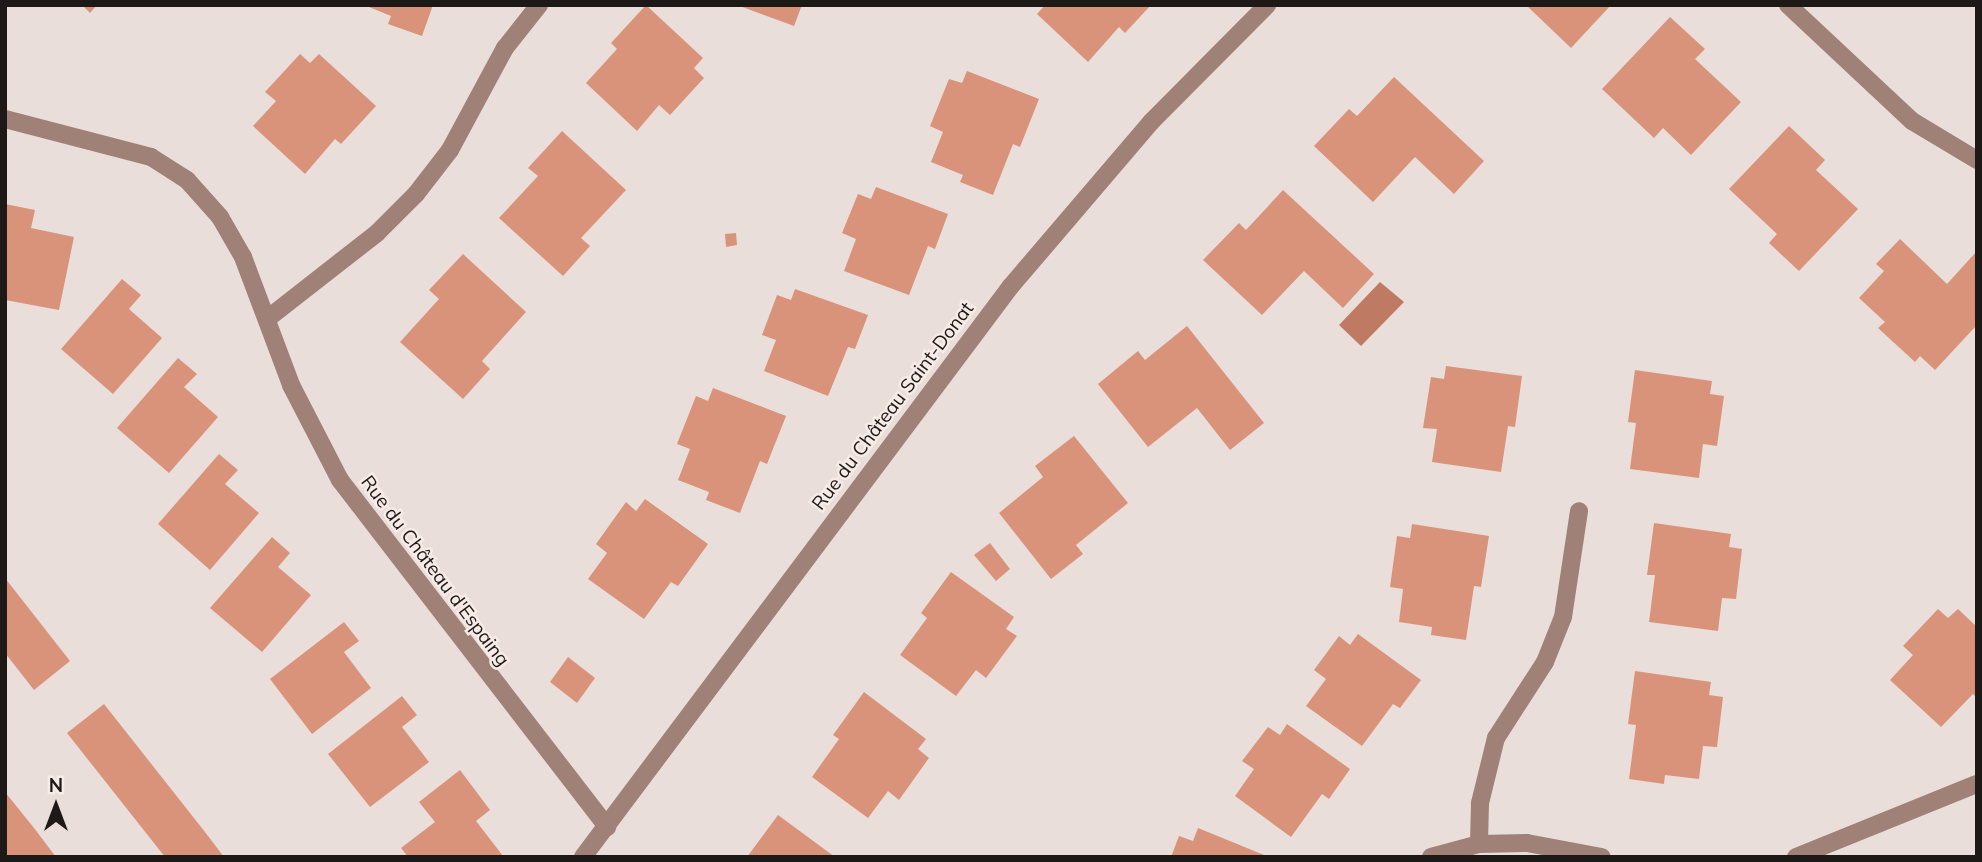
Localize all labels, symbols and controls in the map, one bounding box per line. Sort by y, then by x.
street label: Rue du Château Saint-Donat [807,298,979,514]
street label: Rue du Château d'Espaing [356,471,514,671]
north arrow [21,771,91,841]
text: N [49,773,63,797]

